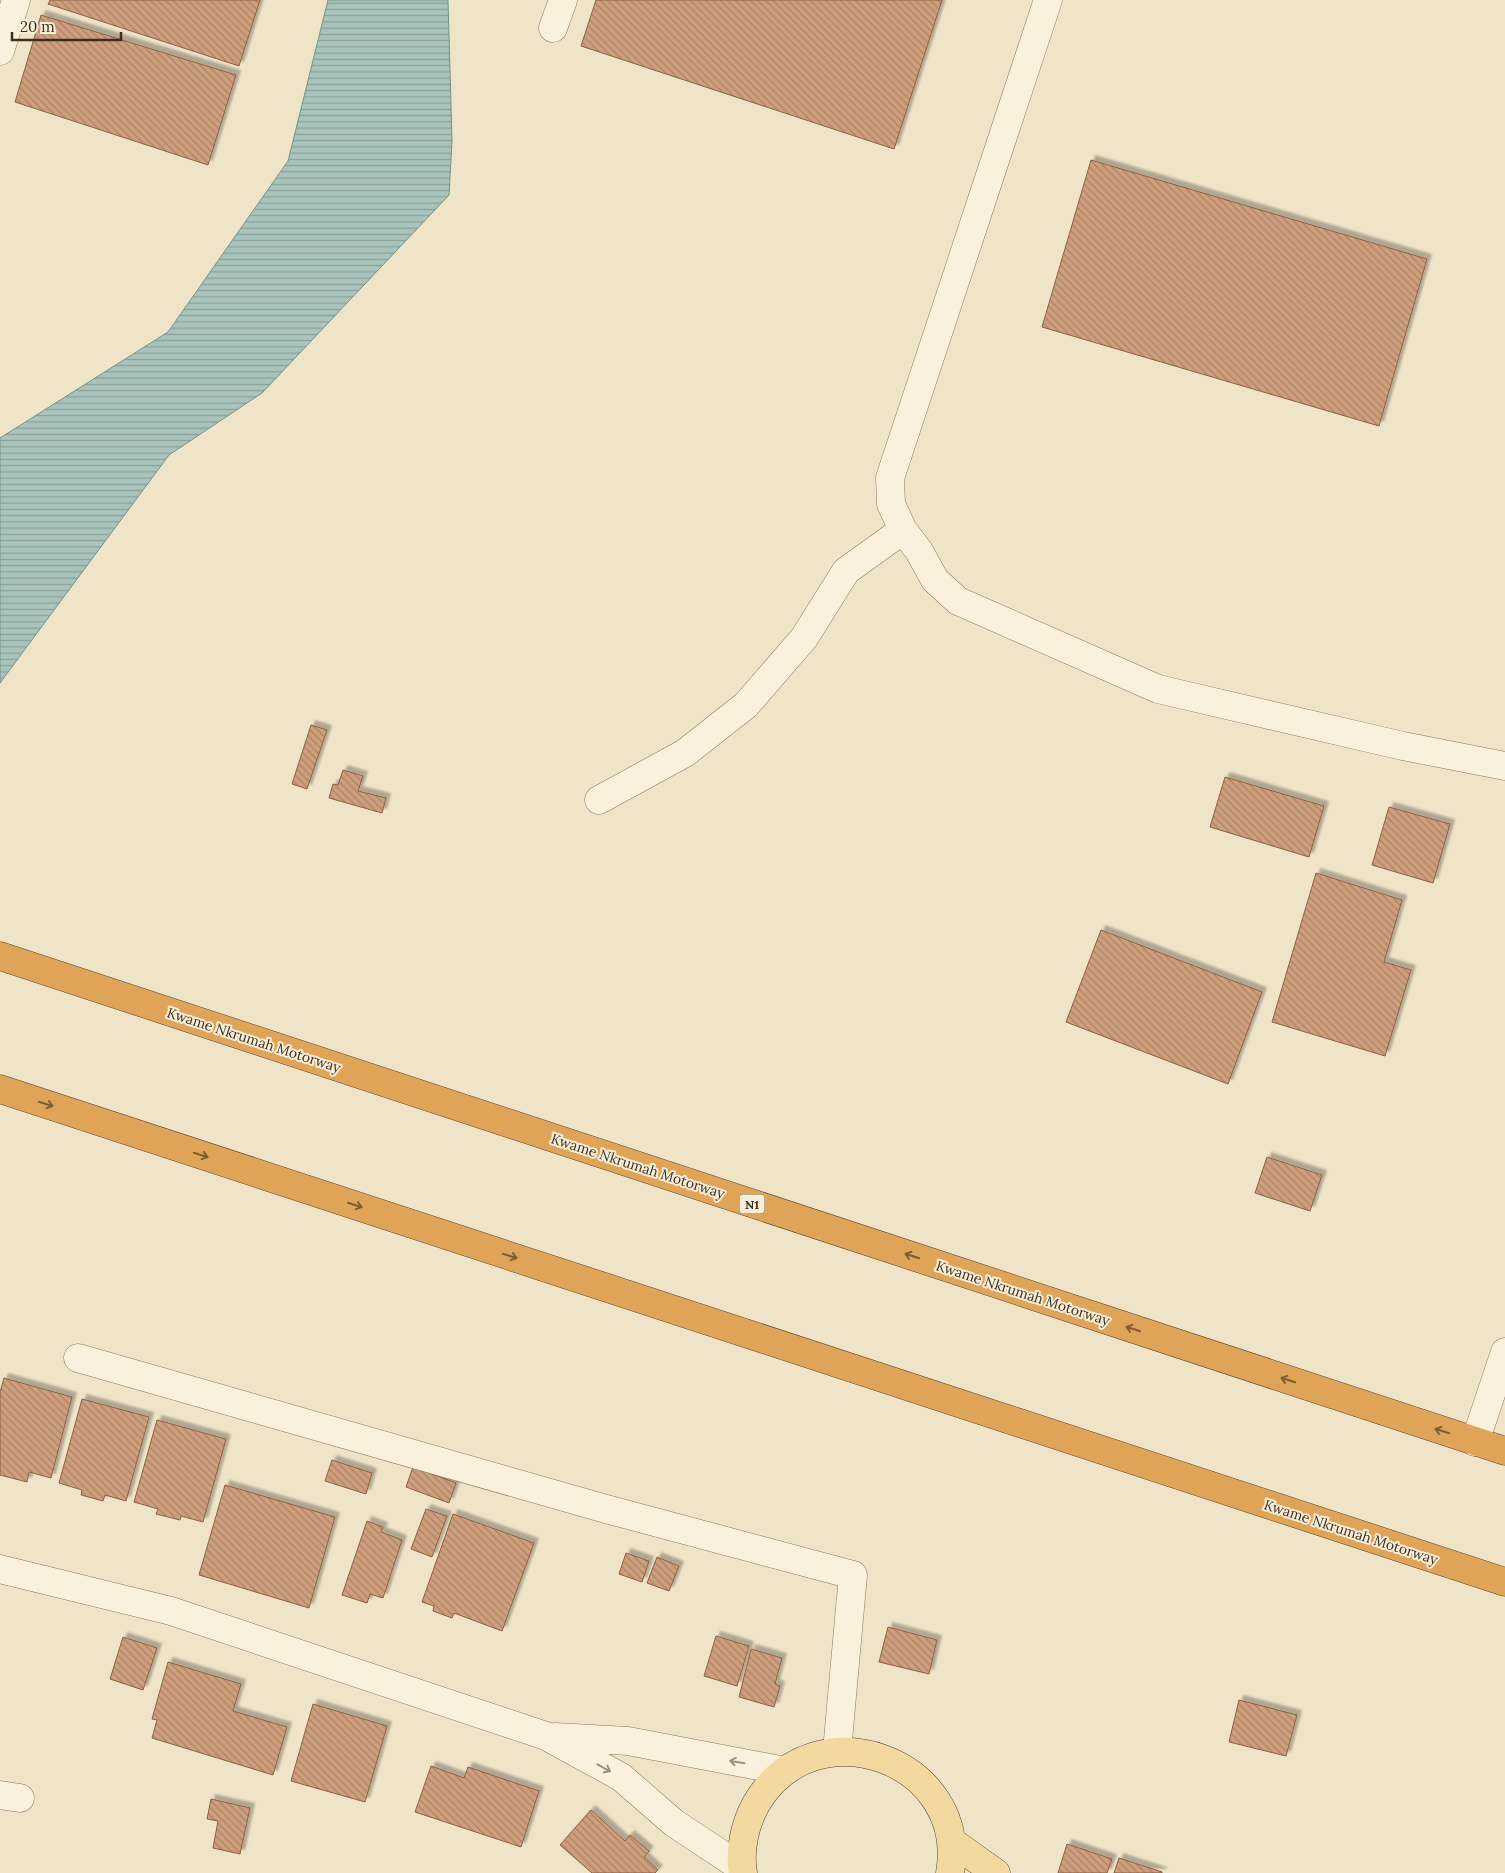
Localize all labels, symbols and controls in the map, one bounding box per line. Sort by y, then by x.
scale bar [12,10,121,42]
text: 20 m [20,17,55,36]
street label: Kwame Nkrumah Motorway [165,1003,344,1077]
one-way arrow [38,1100,54,1110]
street label: Kwame Nkrumah Motorway [549,1129,728,1203]
one-way arrow [192,1151,208,1160]
road number: N1 [740,1194,764,1214]
one-way arrow [347,1201,363,1211]
one-way arrow [905,1251,921,1261]
one-way arrow [501,1252,517,1261]
street label: Kwame Nkrumah Motorway [934,1256,1113,1330]
one-way arrow [1126,1324,1142,1333]
one-way arrow [1280,1375,1296,1384]
one-way arrow [1434,1425,1450,1435]
street label: Kwame Nkrumah Motorway [1262,1495,1441,1569]
one-way arrow [730,1756,746,1766]
one-way arrow [597,1763,612,1773]

